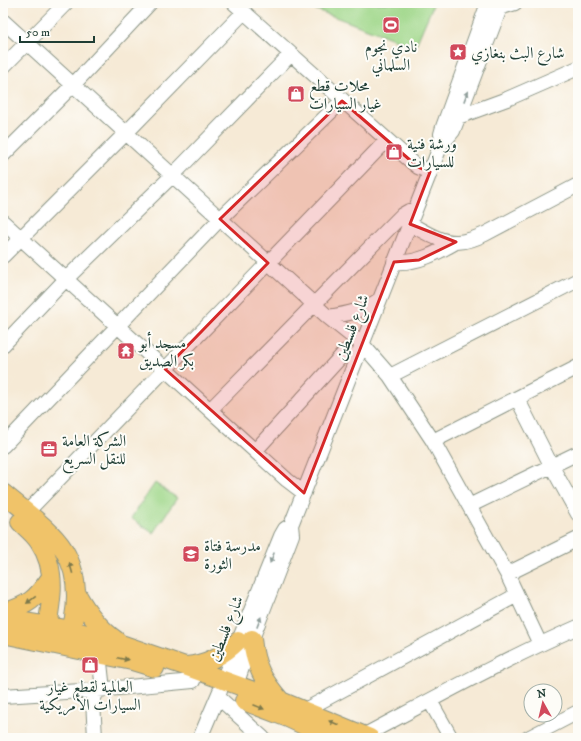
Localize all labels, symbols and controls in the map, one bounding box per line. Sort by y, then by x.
sports icon: نادي نجوم السلماني [381,15,401,35]
scale bar [20,18,94,44]
text: 50 m [26,25,50,40]
place label: نادي نجوم السلماني [365,37,417,77]
place icon: شارع البث بنغازي [448,42,468,62]
place label: شارع البث بنغازي [471,43,565,66]
place label: محلات قطع غيار السيارات [309,76,382,114]
shop icon: محلات قطع غيار السيارات [286,84,306,104]
one-way arrow [464,90,470,102]
place label: ورشة فنية للسيارات [407,134,457,172]
shop icon: ورشة فنية للسيارات [384,142,404,162]
street label: شارع فلسطين [330,291,376,364]
place label: مسجد أبو بكر الصديق [137,331,194,371]
temple icon: مسجد أبو بكر الصديق [116,341,136,361]
place label: الشركة العامة للنقل السريع [62,431,126,474]
office icon: الشركة العامة للنقل السريع [39,439,59,459]
place label: مدرسة فتاة الثورة [204,536,261,574]
school or university icon: مدرسة فتاة الثورة [181,544,201,564]
one-way arrow [269,552,275,564]
one-way arrow [68,561,74,574]
street label: شارع فلسطين [204,593,251,665]
one-way arrow [26,596,37,604]
one-way arrow [256,615,262,627]
shop icon: العالمية لقطع غيار السيارات الأمريكية [80,655,100,675]
one-way arrow [117,657,130,663]
place label: العالمية لقطع غيار السيارات الأمريكية [39,677,141,716]
north arrow [523,683,563,723]
text: N [536,687,547,702]
one-way arrow [254,704,266,710]
one-way arrow [328,719,340,725]

